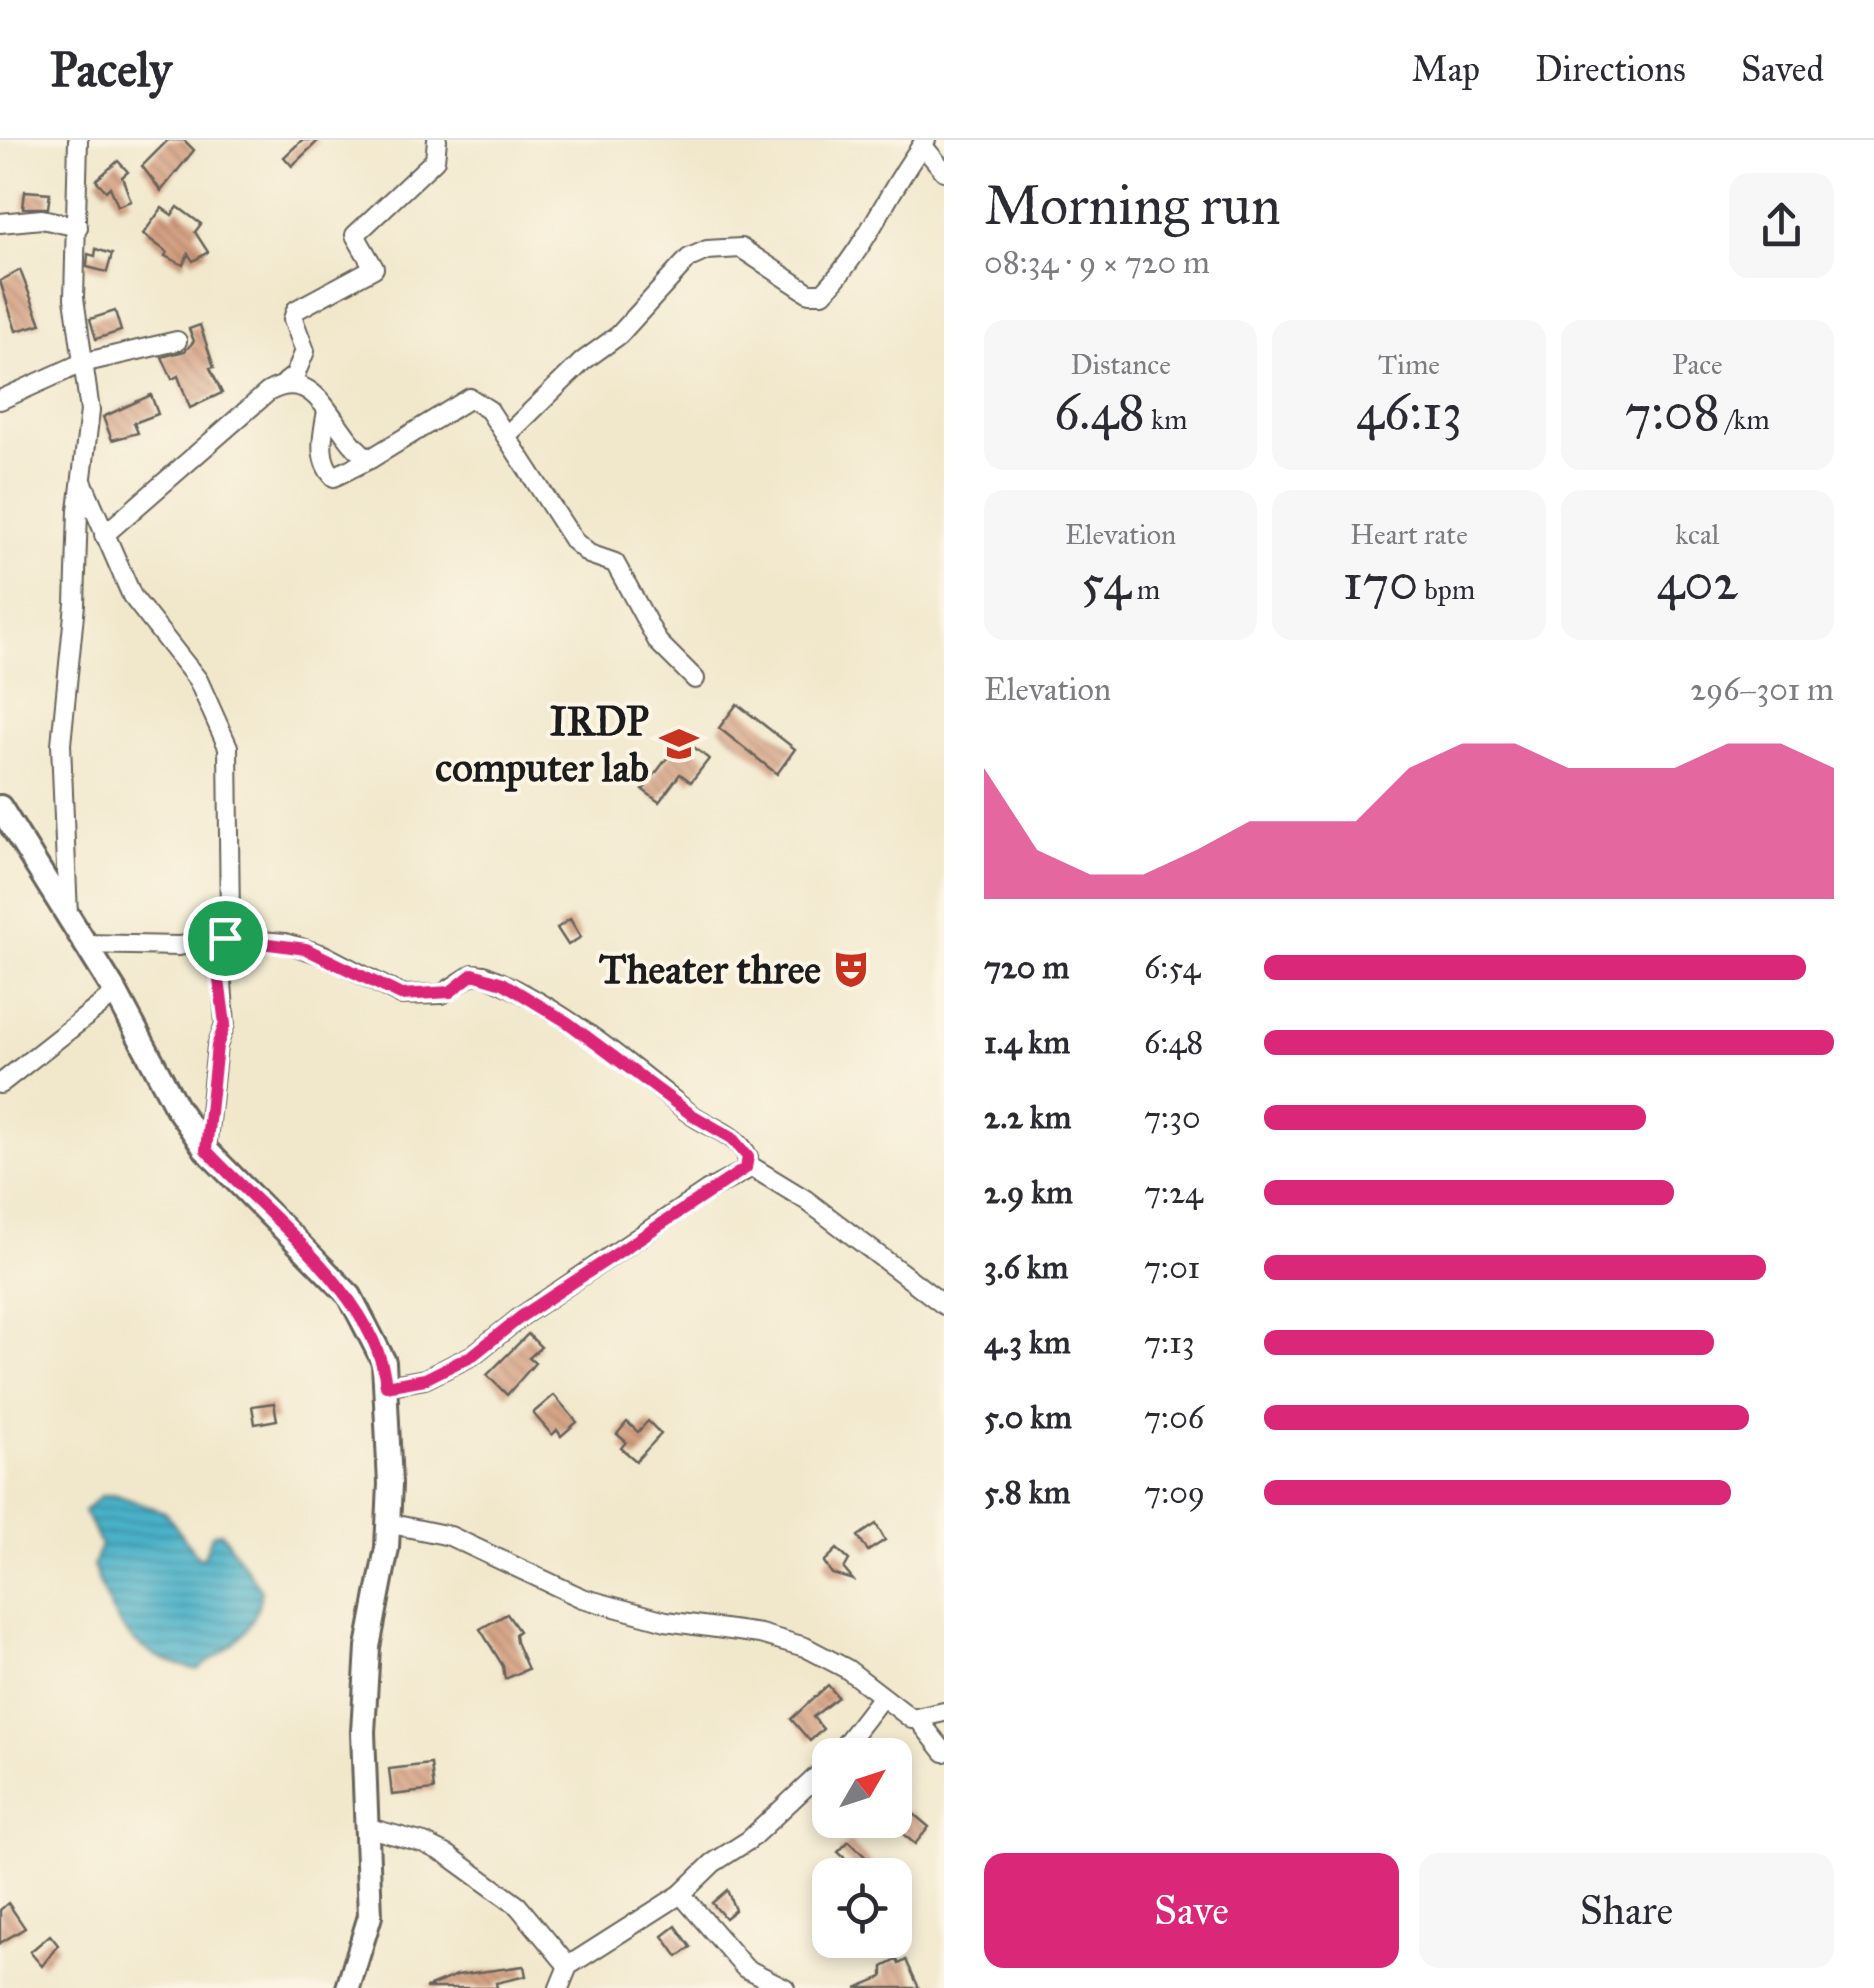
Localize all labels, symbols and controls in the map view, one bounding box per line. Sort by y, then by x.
text: Pacely [50,40,172,99]
text: Map [1412,48,1480,91]
text: Directions [1535,48,1686,91]
text: Saved [1741,48,1824,91]
text: Morning run [984,172,1281,239]
button: share [1729,173,1834,278]
text: 08:34 · 9 × 720 m [984,243,1210,282]
text: Distance [1070,347,1171,382]
text: Time [1378,347,1440,382]
text: Pace [1672,347,1723,382]
text: 6.48 [1054,382,1145,443]
text: 46:13 [1356,382,1462,443]
text: 7:08 [1625,382,1720,443]
text: km [1145,402,1187,437]
text: /km [1720,402,1770,437]
text: Elevation [1065,517,1176,552]
text: Heart rate [1350,517,1468,552]
text: kcal [1675,517,1719,552]
text: 54 [1081,552,1131,613]
text: 170 [1343,552,1418,613]
text: 402 [1657,552,1738,613]
text: m [1131,572,1160,607]
text: bpm [1418,572,1475,607]
text: Elevation [984,670,1111,709]
text: 296–301 m [1690,670,1834,709]
place label: IRDP computer lab [435,697,649,792]
school or university icon: IRDP computer lab [658,723,700,765]
pin [183,896,268,981]
icon: arrive [198,911,253,966]
place label: Theater three [599,945,821,994]
theatre icon: Theater three [830,948,872,990]
text: 720 m [984,948,1069,987]
text: 6:54 [1144,948,1200,987]
text: 1.4 km [984,1023,1070,1062]
text: 6:48 [1144,1023,1203,1062]
text: 2.2 km [984,1098,1072,1137]
text: 7:30 [1144,1098,1201,1137]
text: 2.9 km [984,1173,1073,1212]
text: 7:24 [1144,1173,1203,1212]
text: 3.6 km [984,1248,1069,1287]
text: 7:01 [1144,1248,1200,1287]
text: 4.3 km [984,1323,1071,1362]
text: 7:13 [1144,1323,1195,1362]
text: 5.0 km [984,1398,1072,1437]
text: 7:06 [1144,1398,1204,1437]
text: 5.8 km [984,1473,1070,1512]
text: 7:09 [1144,1473,1205,1512]
north arrow [812,1738,912,1838]
map controls [812,1738,912,1958]
button: Save [984,1853,1399,1968]
button: Share [1419,1853,1834,1968]
button: locate [812,1858,912,1958]

